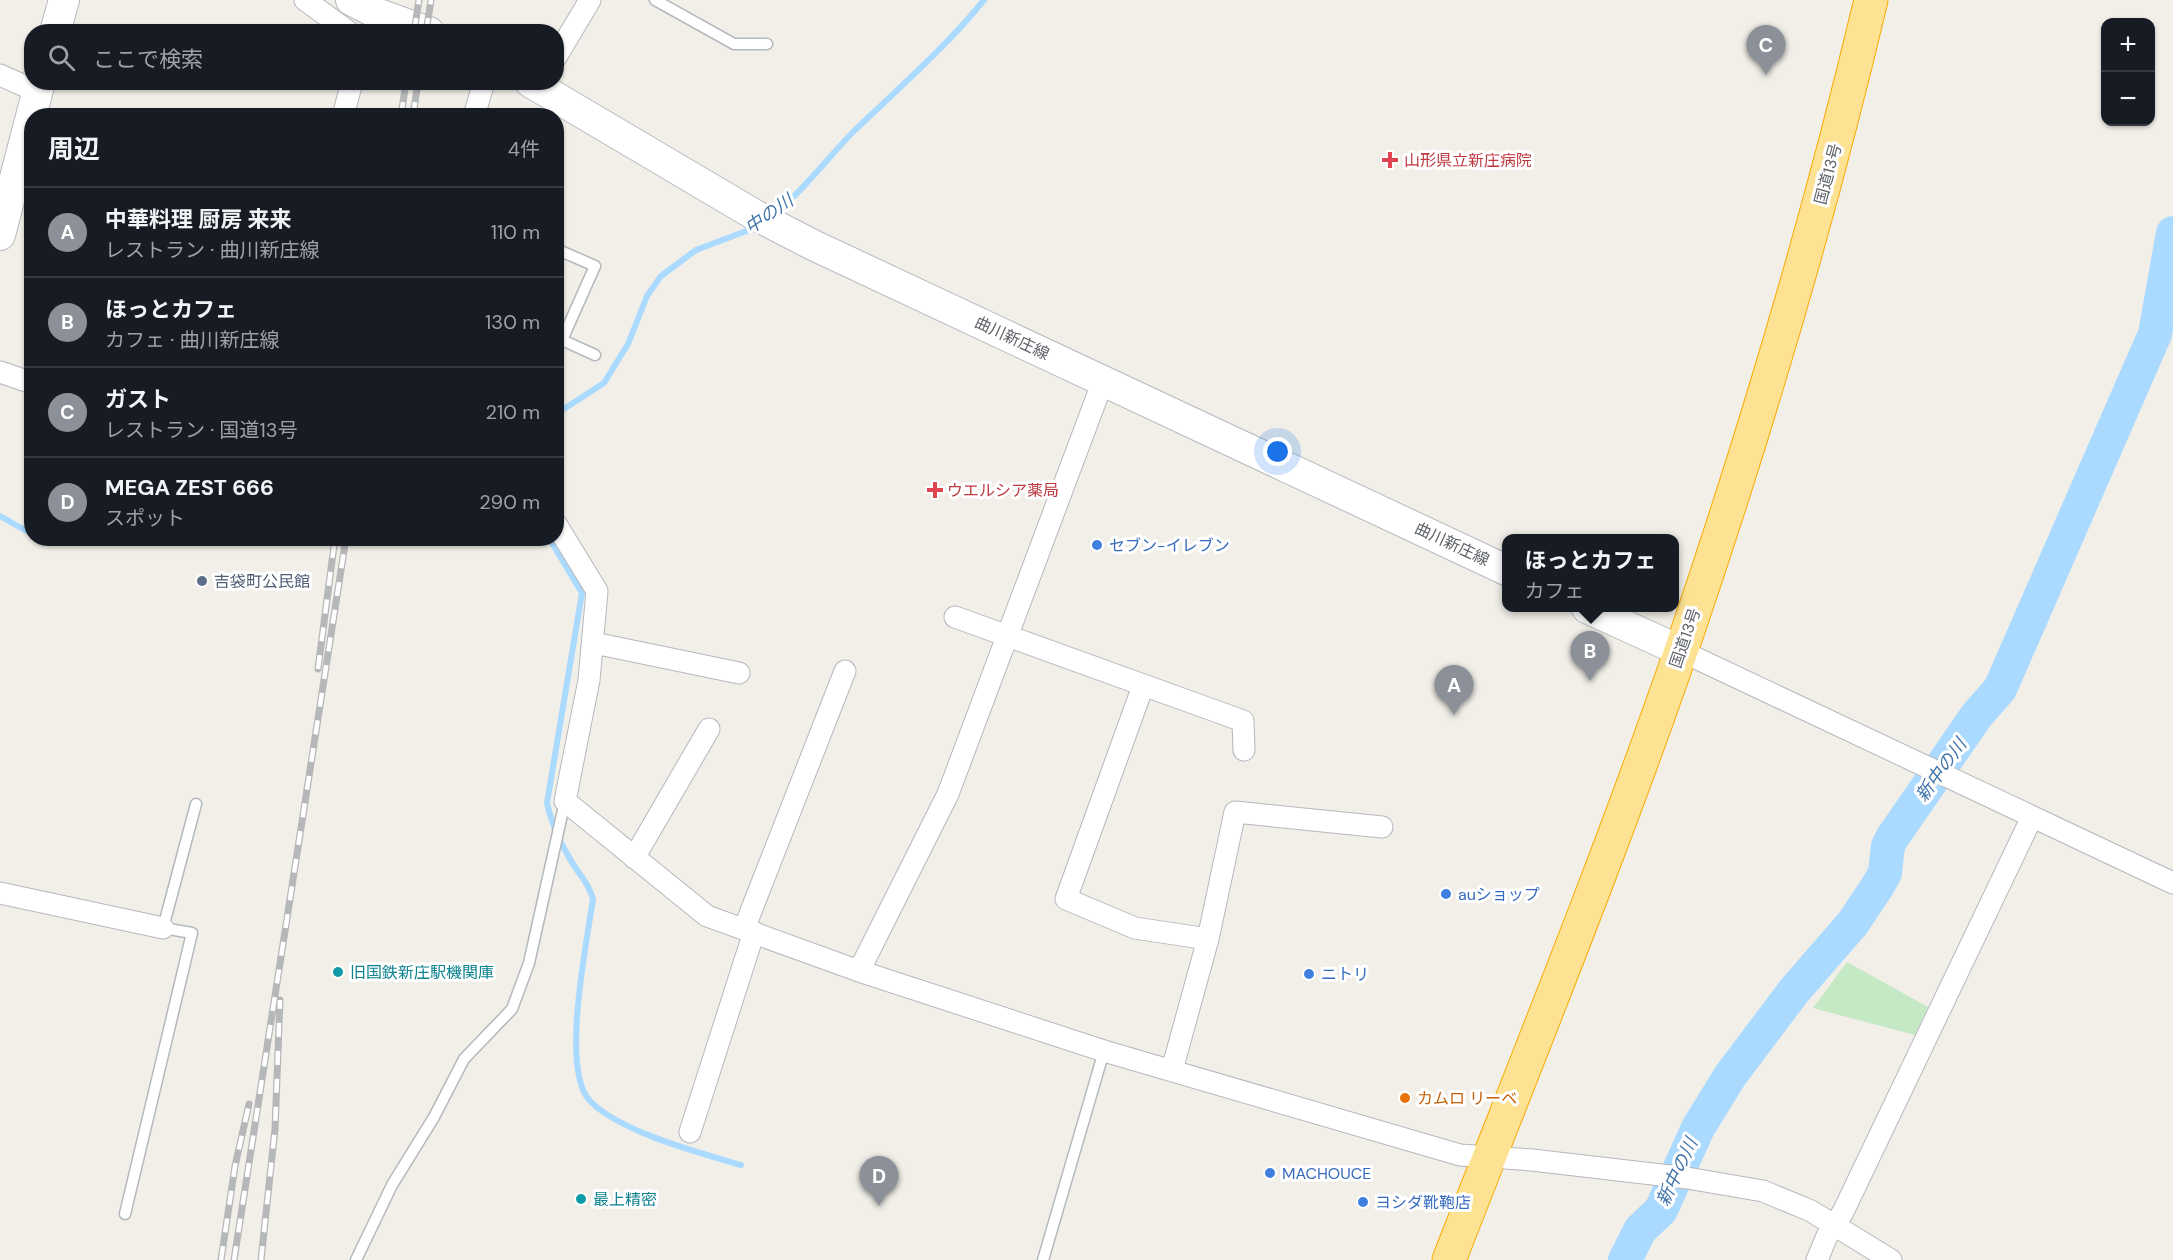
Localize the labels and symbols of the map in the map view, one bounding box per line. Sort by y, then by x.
pin: C [1746,26,1786,75]
street label: 国道13号 [1810,141,1846,207]
place label: 山形県立新庄病院 [1404,150,1532,171]
marker: 山形県立新庄病院 [1381,151,1399,169]
water label: 中の川 [740,188,800,239]
street label: 曲川新庄線 [971,312,1053,364]
your location [1263,437,1292,466]
place label: ウエルシア薬局 [947,480,1059,501]
marker: ウエルシア薬局 [928,483,942,497]
street label: 曲川新庄線 [1411,518,1493,570]
place label: セブン-イレブン [1109,535,1230,556]
marker: セブン-イレブン [1090,538,1104,552]
place label: 吉袋町公民館 [214,571,310,592]
marker: 吉袋町公民館 [195,574,209,588]
street label: 国道13号 [1665,605,1705,671]
pin: B [1570,632,1610,681]
pin: A [1434,666,1474,715]
water label: 新中の川 [1910,732,1973,806]
place label: auショップ [1458,884,1540,905]
marker: auショップ [1439,887,1453,901]
place label: 旧国鉄新庄駅機関庫 [350,962,494,983]
place label: ニトリ [1321,964,1369,985]
marker: 旧国鉄新庄駅機関庫 [331,965,345,979]
marker: ニトリ [1302,967,1316,981]
place label: カムロ リーベ [1417,1088,1517,1109]
marker: カムロ リーベ [1398,1091,1412,1105]
water label: 新中の川 [1651,1132,1704,1210]
pin: D [860,1156,898,1206]
place label: MACHOUCE [1282,1163,1371,1184]
marker: MACHOUCE [1263,1166,1277,1180]
place label: 最上精密 [593,1189,657,1210]
marker: 最上精密 [574,1192,588,1206]
place label: ヨシダ靴鞄店 [1375,1192,1471,1213]
marker: ヨシダ靴鞄店 [1356,1195,1370,1209]

